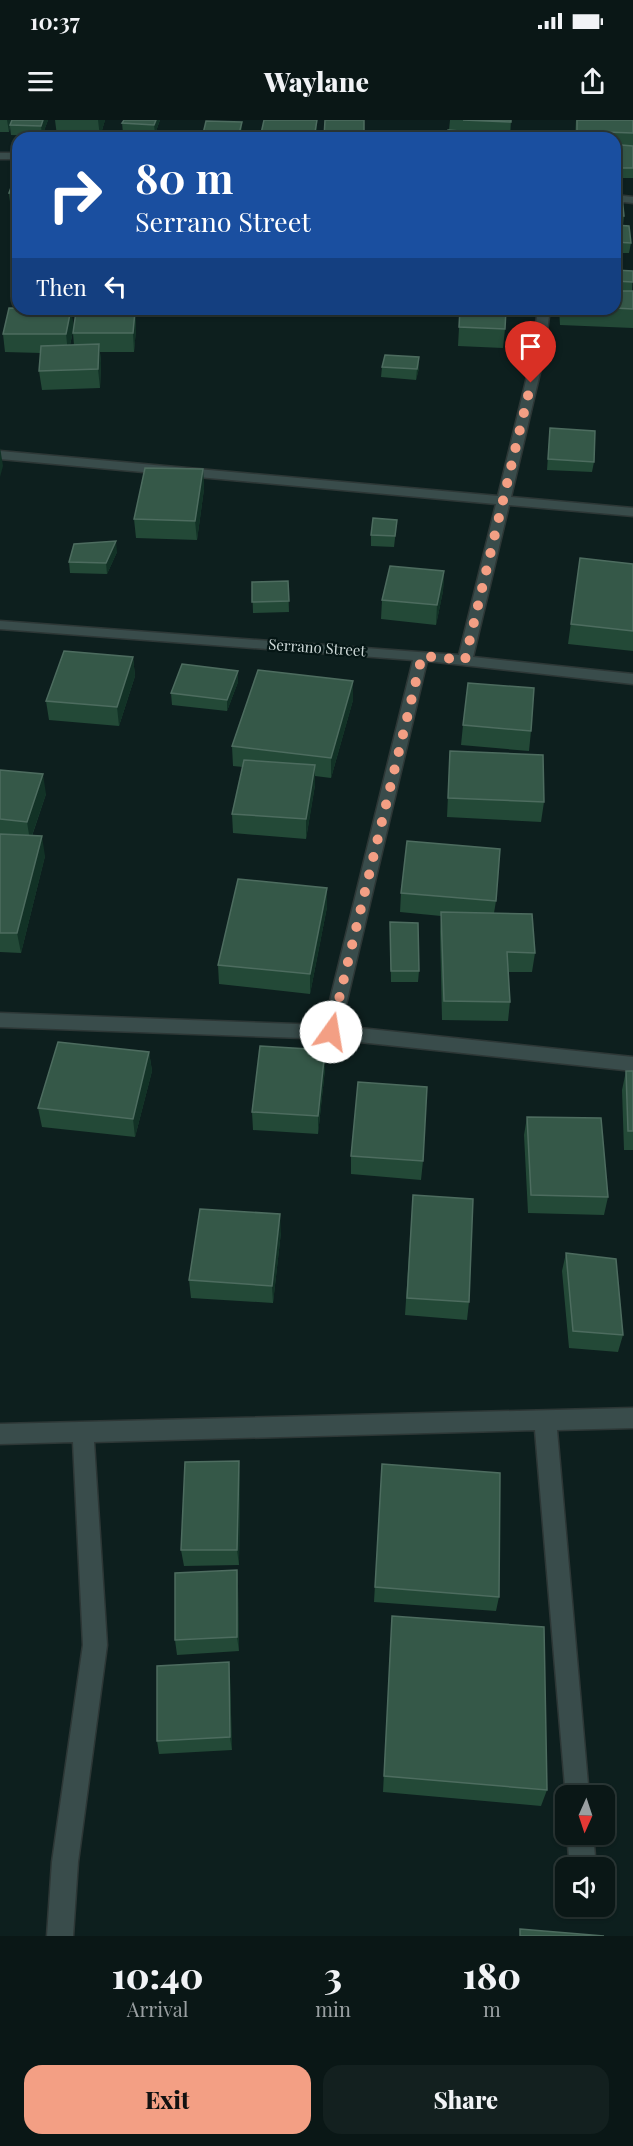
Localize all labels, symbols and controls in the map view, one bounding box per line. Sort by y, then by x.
text: 10:37 [30,6,80,36]
text: Waylane [264,63,369,99]
icon: menu [24,65,57,98]
icon: share [576,65,609,98]
text: 80 m [135,149,233,205]
icon: right [36,156,114,234]
text: Serrano Street [135,203,311,239]
icon: left [99,270,132,303]
text: Then [36,272,87,302]
pin [505,321,556,383]
icon: arrive [514,330,547,363]
street label: Serrano Street [268,634,367,660]
position arrow [299,1000,363,1064]
north arrow [555,1785,615,1845]
map controls [555,1785,615,1917]
button: sound [555,1857,615,1917]
text: 10:40 [112,1950,203,1998]
text: 3 [324,1950,342,1998]
text: 180 [463,1950,521,1998]
text: Arrival [127,1995,188,2022]
text: min [315,1995,351,2022]
text: m [483,1995,501,2022]
button: Exit [24,2065,311,2134]
button: Share [323,2065,609,2134]

